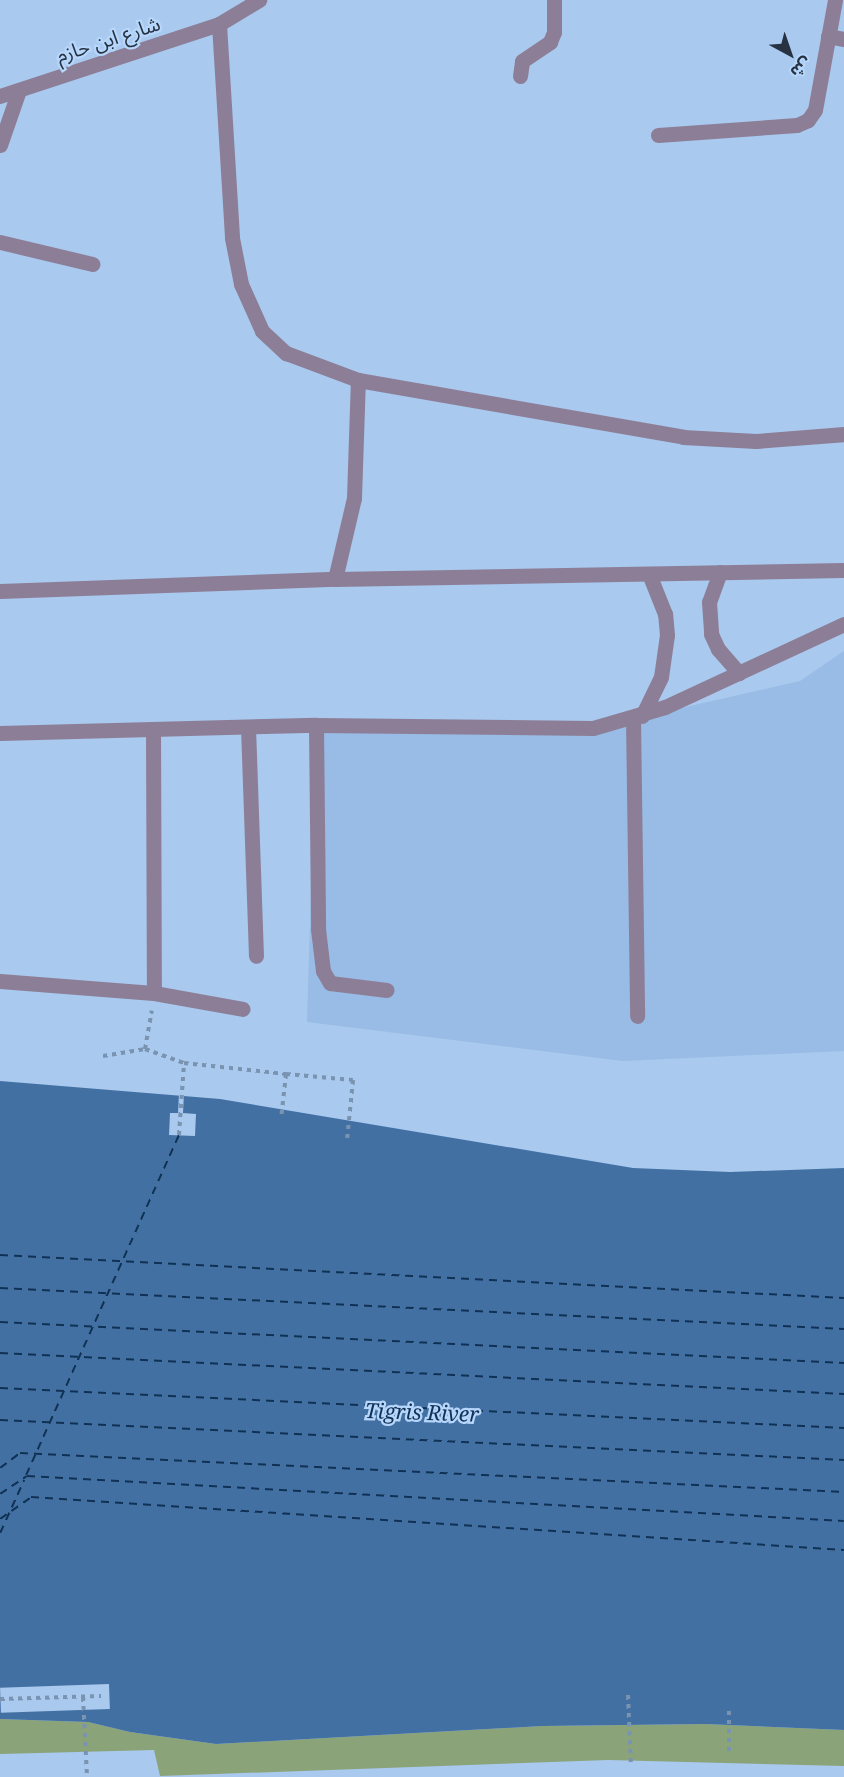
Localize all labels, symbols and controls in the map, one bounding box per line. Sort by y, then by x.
street label: شارع ابن حازم [53,11,163,67]
north arrow [760,24,820,84]
text: ش [786,52,817,83]
water label: Tigris River [365,1397,479,1427]

